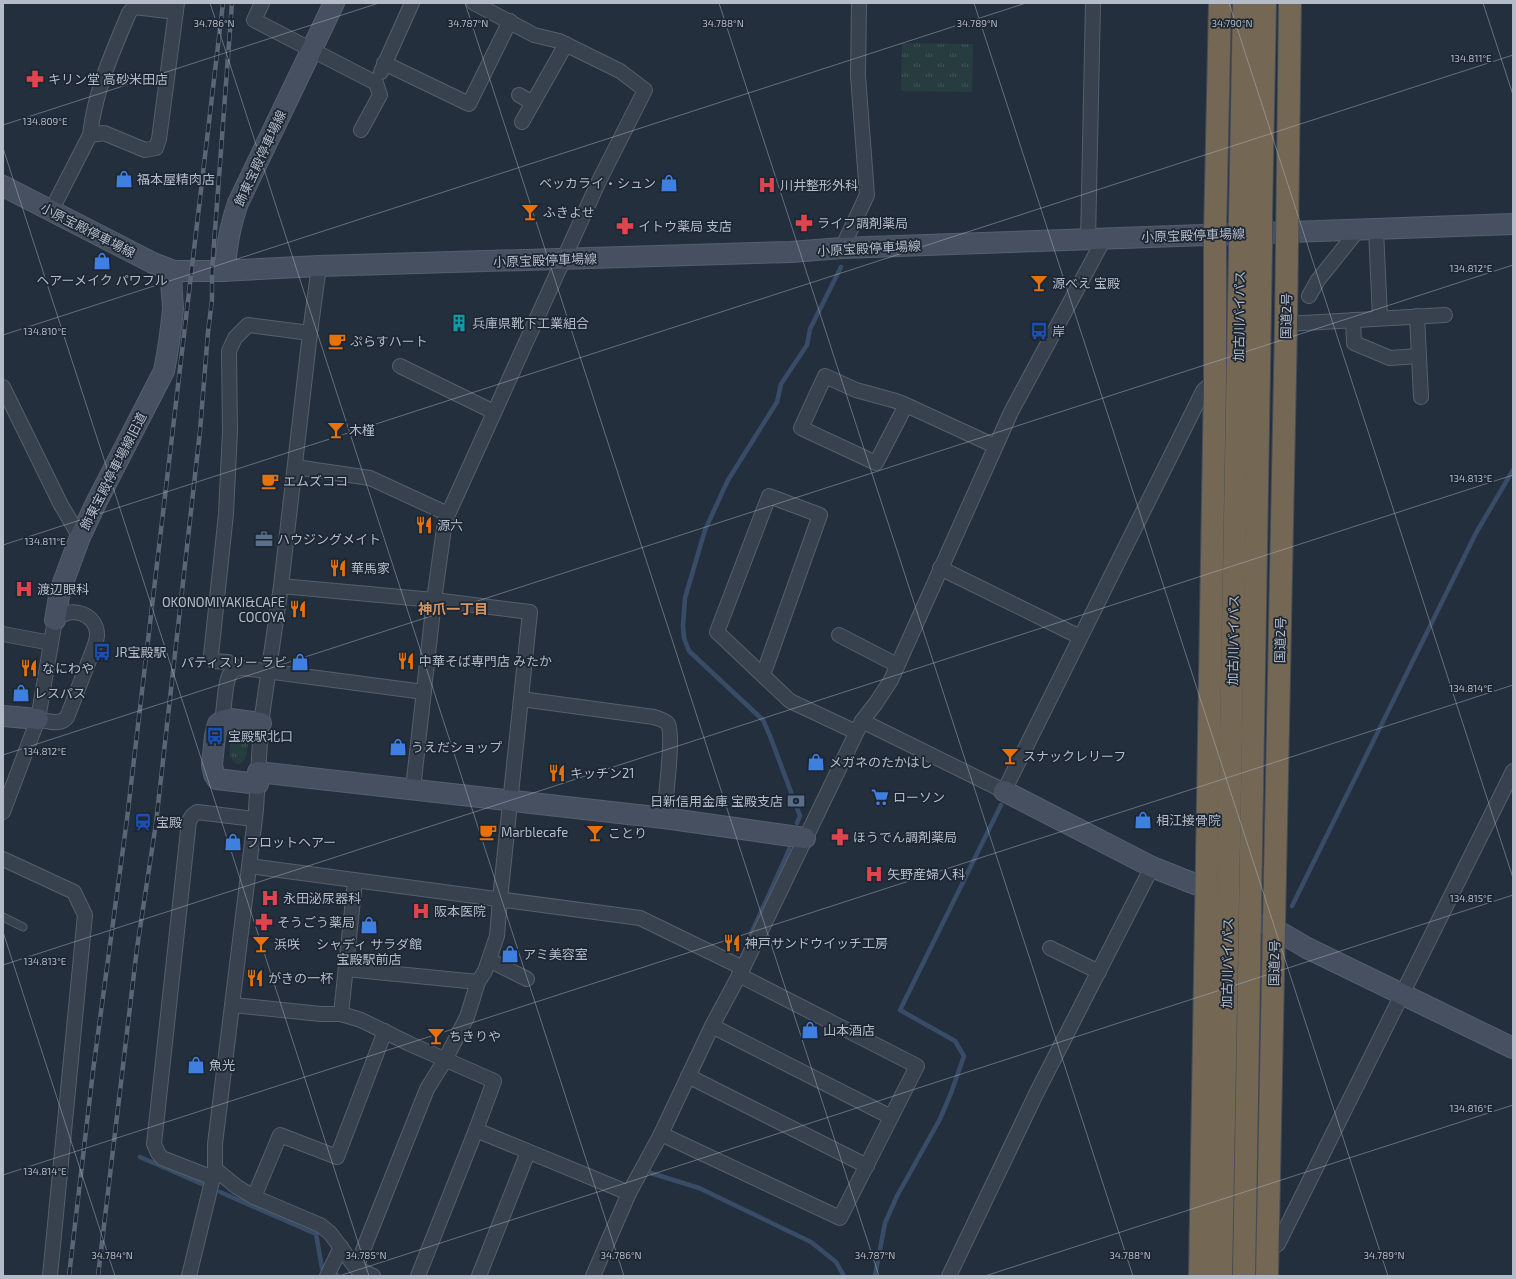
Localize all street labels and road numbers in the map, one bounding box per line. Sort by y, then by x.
street label: 飾東宝殿停車場線 [231,107,289,209]
street label: 小原宝殿停車場線 [38,199,138,261]
street label: 小原宝殿停車場線 [1141,225,1245,245]
street label: 小原宝殿停車場線 [817,237,921,259]
street label: 小原宝殿停車場線 [493,250,597,270]
street label: 加古川バイパス [1230,270,1248,362]
street label: 国道2号 [1278,293,1294,339]
street label: 飾東宝殿停車場線旧道 [76,409,150,533]
street label: 加古川バイパス [1224,594,1242,686]
street label: 国道2号 [1272,617,1288,663]
street label: 加古川バイパス [1218,917,1236,1009]
street label: 国道2号 [1266,940,1282,986]

